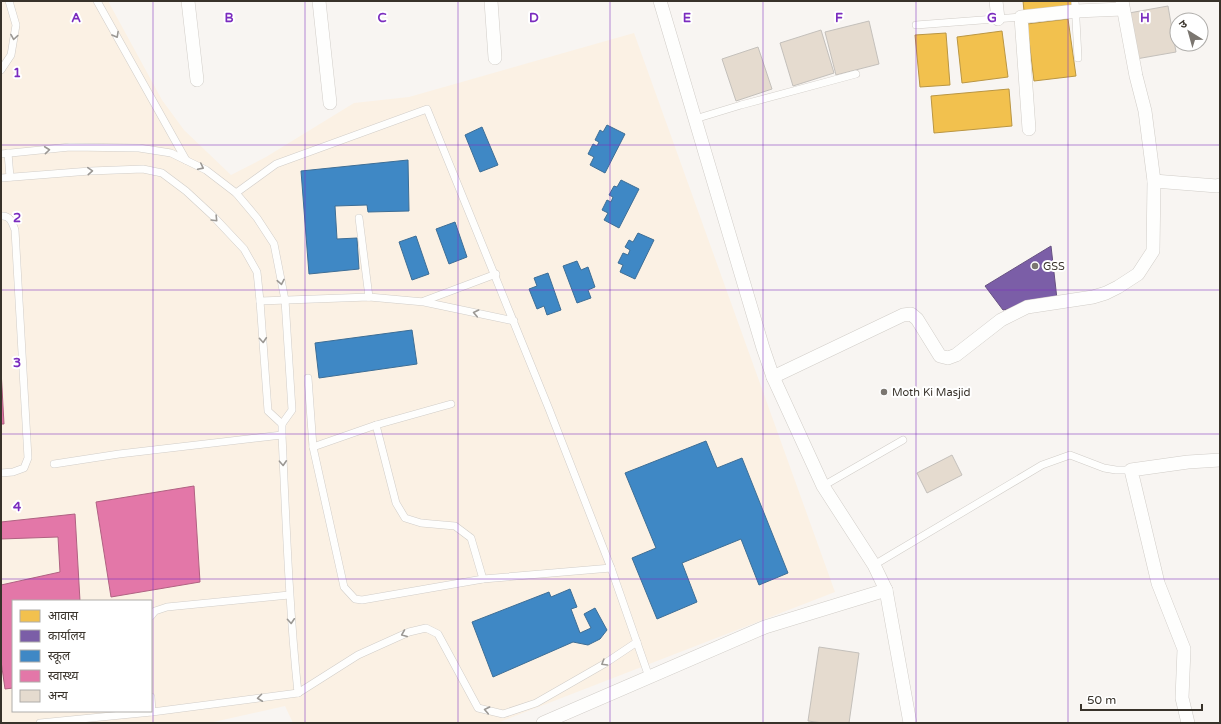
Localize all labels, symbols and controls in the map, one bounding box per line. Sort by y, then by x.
text: A [71,10,81,26]
text: B [224,10,234,26]
text: C [377,10,387,26]
text: D [529,10,539,26]
text: E [683,10,691,26]
text: F [835,10,843,26]
text: G [987,10,997,26]
text: H [1140,10,1150,26]
north arrow [1169,12,1209,52]
text: उ [1177,17,1190,32]
one-way arrow [111,31,119,38]
one-way arrow [10,34,19,40]
text: 1 [13,65,21,81]
one-way arrow [44,145,50,154]
one-way arrow [197,162,204,170]
one-way arrow [87,166,93,175]
text: 2 [13,210,21,226]
one-way arrow [211,214,218,222]
place label: GSS [1043,260,1065,273]
marker: GSS [1030,261,1040,271]
one-way arrow [277,279,285,286]
one-way arrow [473,309,479,317]
one-way arrow [259,337,268,343]
text: 3 [13,355,21,371]
place label: Moth Ki Masjid [892,386,970,399]
marker: Moth Ki Masjid [879,387,889,397]
one-way arrow [279,460,287,466]
text: 4 [13,499,22,515]
legend [12,600,152,712]
text: आवास [48,609,79,623]
one-way arrow [286,618,295,624]
text: कार्यालय [48,629,87,643]
one-way arrow [401,629,409,637]
text: स्कूल [48,649,71,664]
one-way arrow [601,659,608,666]
text: स्वास्थ्य [48,669,80,683]
scale bar [1081,686,1202,712]
text: अन्य [48,689,69,703]
one-way arrow [257,693,263,702]
text: 50 m [1087,693,1116,707]
one-way arrow [484,707,490,715]

